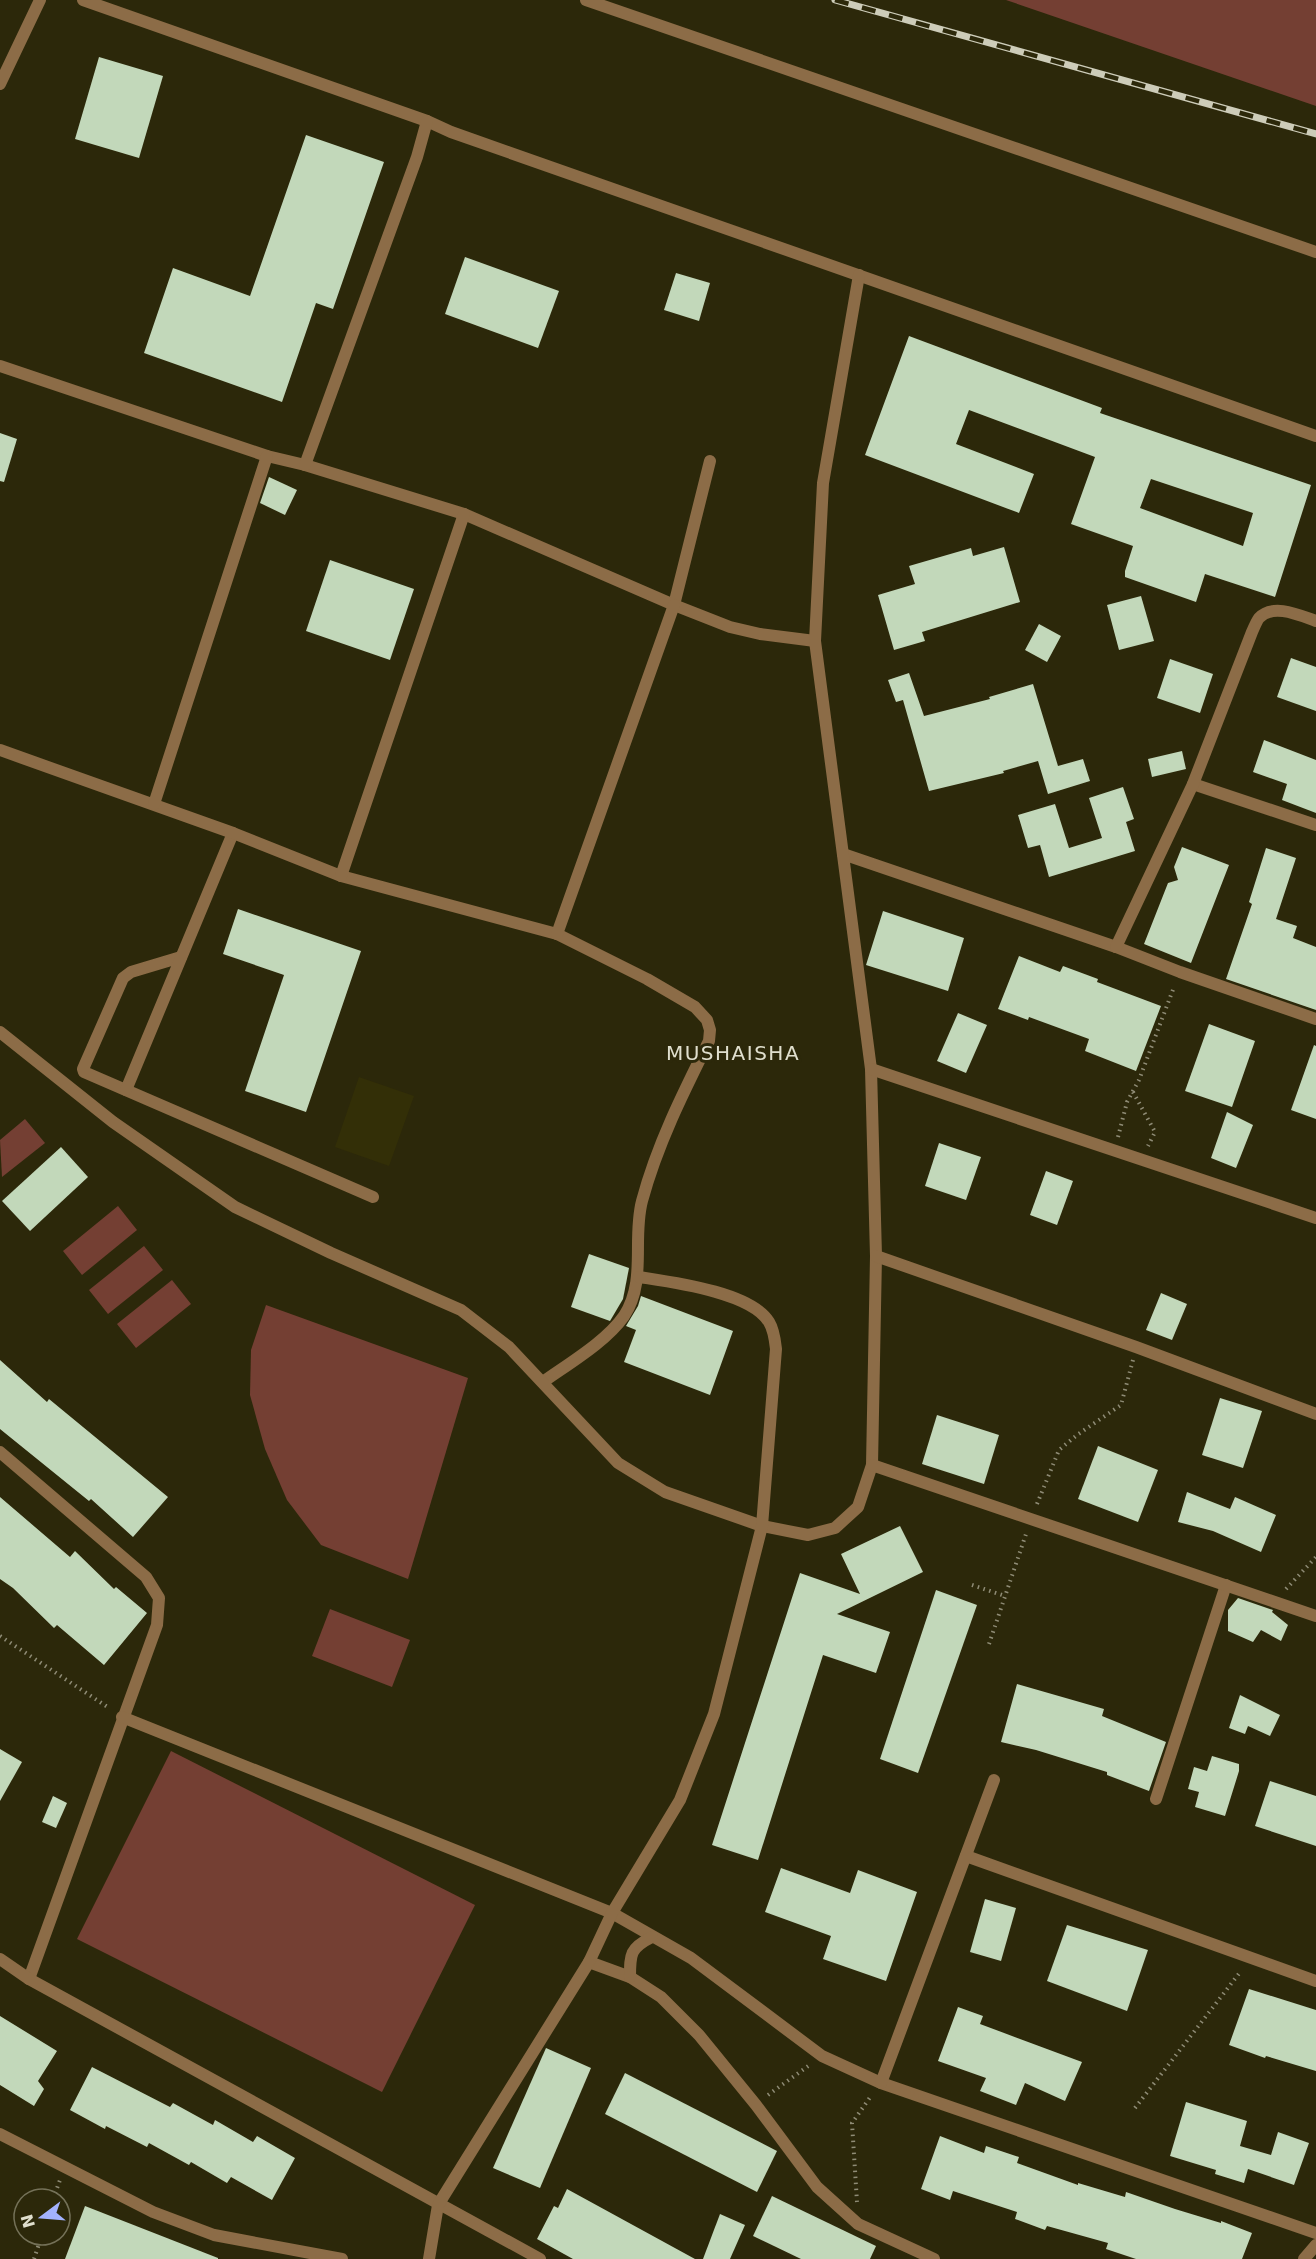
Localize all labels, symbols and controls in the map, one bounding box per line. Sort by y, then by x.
district label: MUSHAISHA [666,1041,800,1065]
north arrow [12,2187,72,2247]
text: N [17,2212,39,2230]

